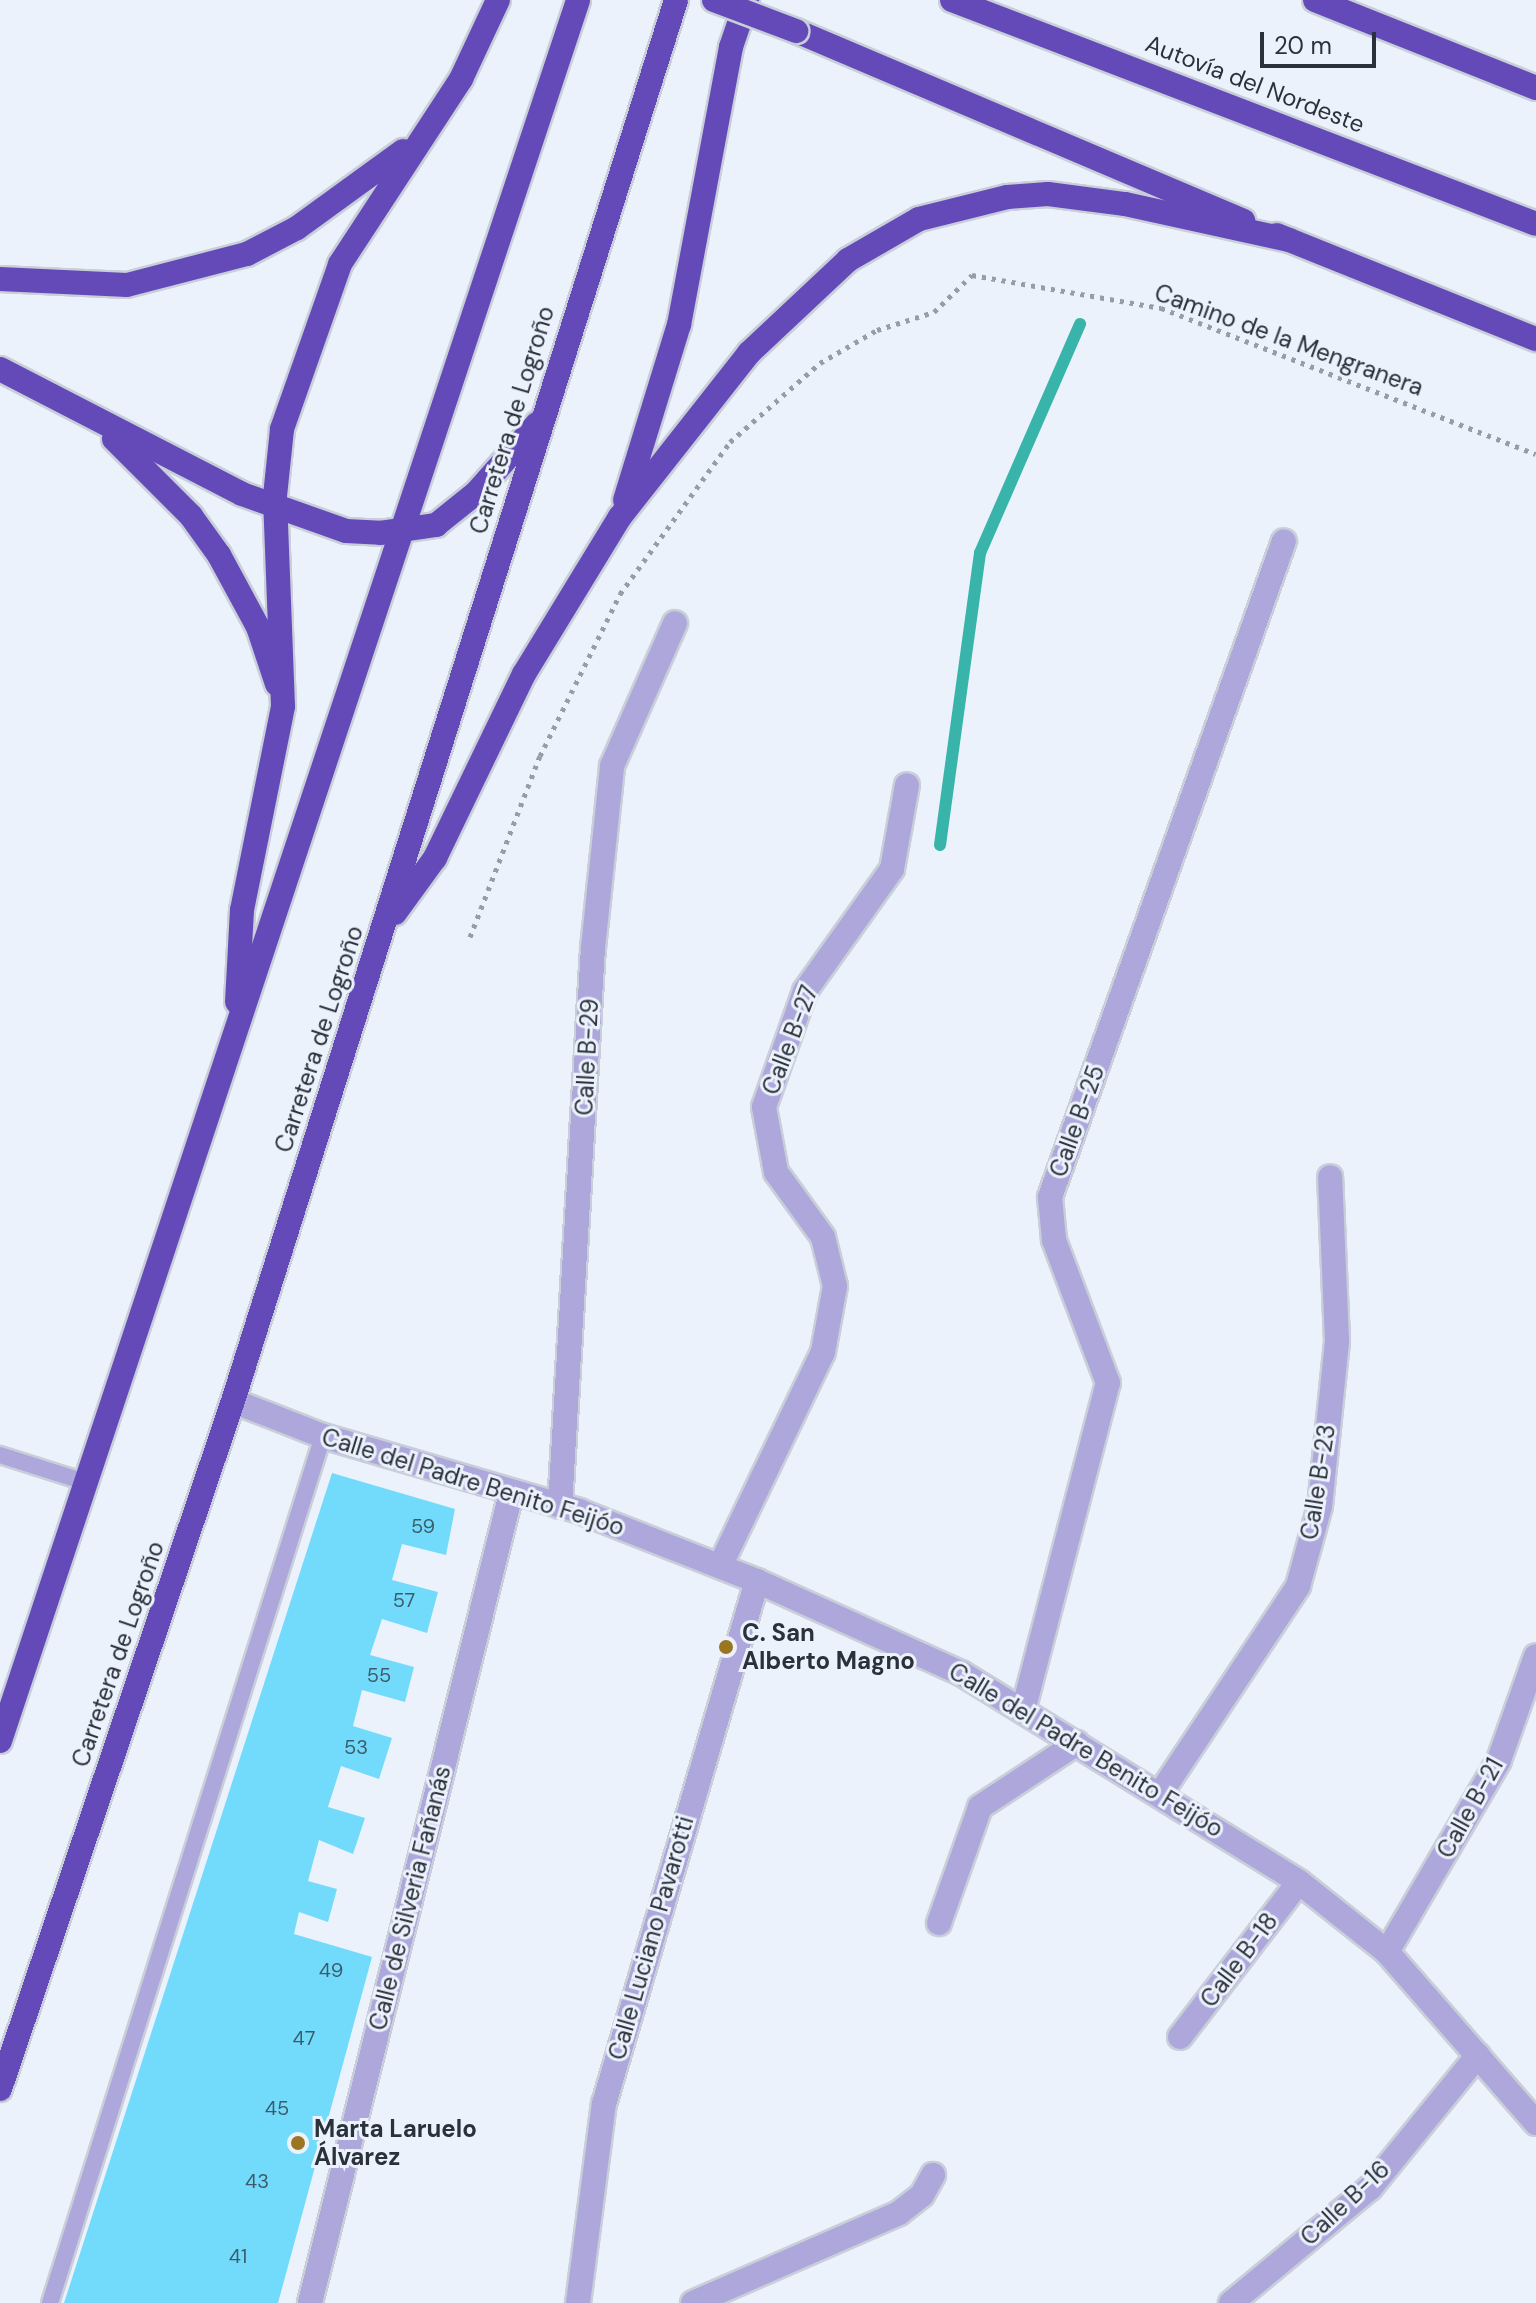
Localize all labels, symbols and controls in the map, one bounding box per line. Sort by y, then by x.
scale bar [1264,16,1380,66]
street label: Autovía del Nordeste [1141,29,1369,139]
text: 20 m [1274,30,1332,61]
street label: Camino de la Mengranera [1151,278,1427,402]
street label: Carretera de Logroño [464,303,560,537]
street label: Carretera de Logroño [269,922,369,1156]
street label: Calle B-27 [756,981,824,1099]
street label: Calle B-29 [570,998,604,1116]
street label: Calle B-25 [1043,1061,1111,1181]
street label: Calle del Padre Benito Feijóo [318,1422,628,1542]
street label: Calle B-23 [1295,1422,1341,1542]
house number: 59 [411,1514,435,1538]
street label: Carretera de Logroño [66,1537,170,1771]
house number: 57 [393,1588,415,1612]
place label: C. San Alberto Magno [742,1619,915,1675]
marker: C. San Alberto Magno [717,1638,735,1656]
street label: Calle del Padre Benito Feijóo [944,1657,1228,1843]
house number: 55 [367,1663,391,1687]
house number: 53 [344,1735,368,1759]
street label: Calle B-21 [1431,1753,1509,1863]
street label: Calle de Silveria Fañanás [363,1763,457,2033]
street label: Calle Luciano Pavarotti [602,1813,700,2063]
street label: Calle B-18 [1194,1907,1284,2013]
house number: 49 [319,1958,343,1982]
house number: 47 [293,2026,315,2050]
house number: 45 [265,2096,289,2120]
place label: Marta Laruelo Álvarez [314,2115,477,2171]
marker: Marta Laruelo Álvarez [289,2134,307,2152]
street label: Calle B-16 [1295,2155,1395,2251]
house number: 43 [245,2169,269,2193]
house number: 41 [229,2244,247,2268]

